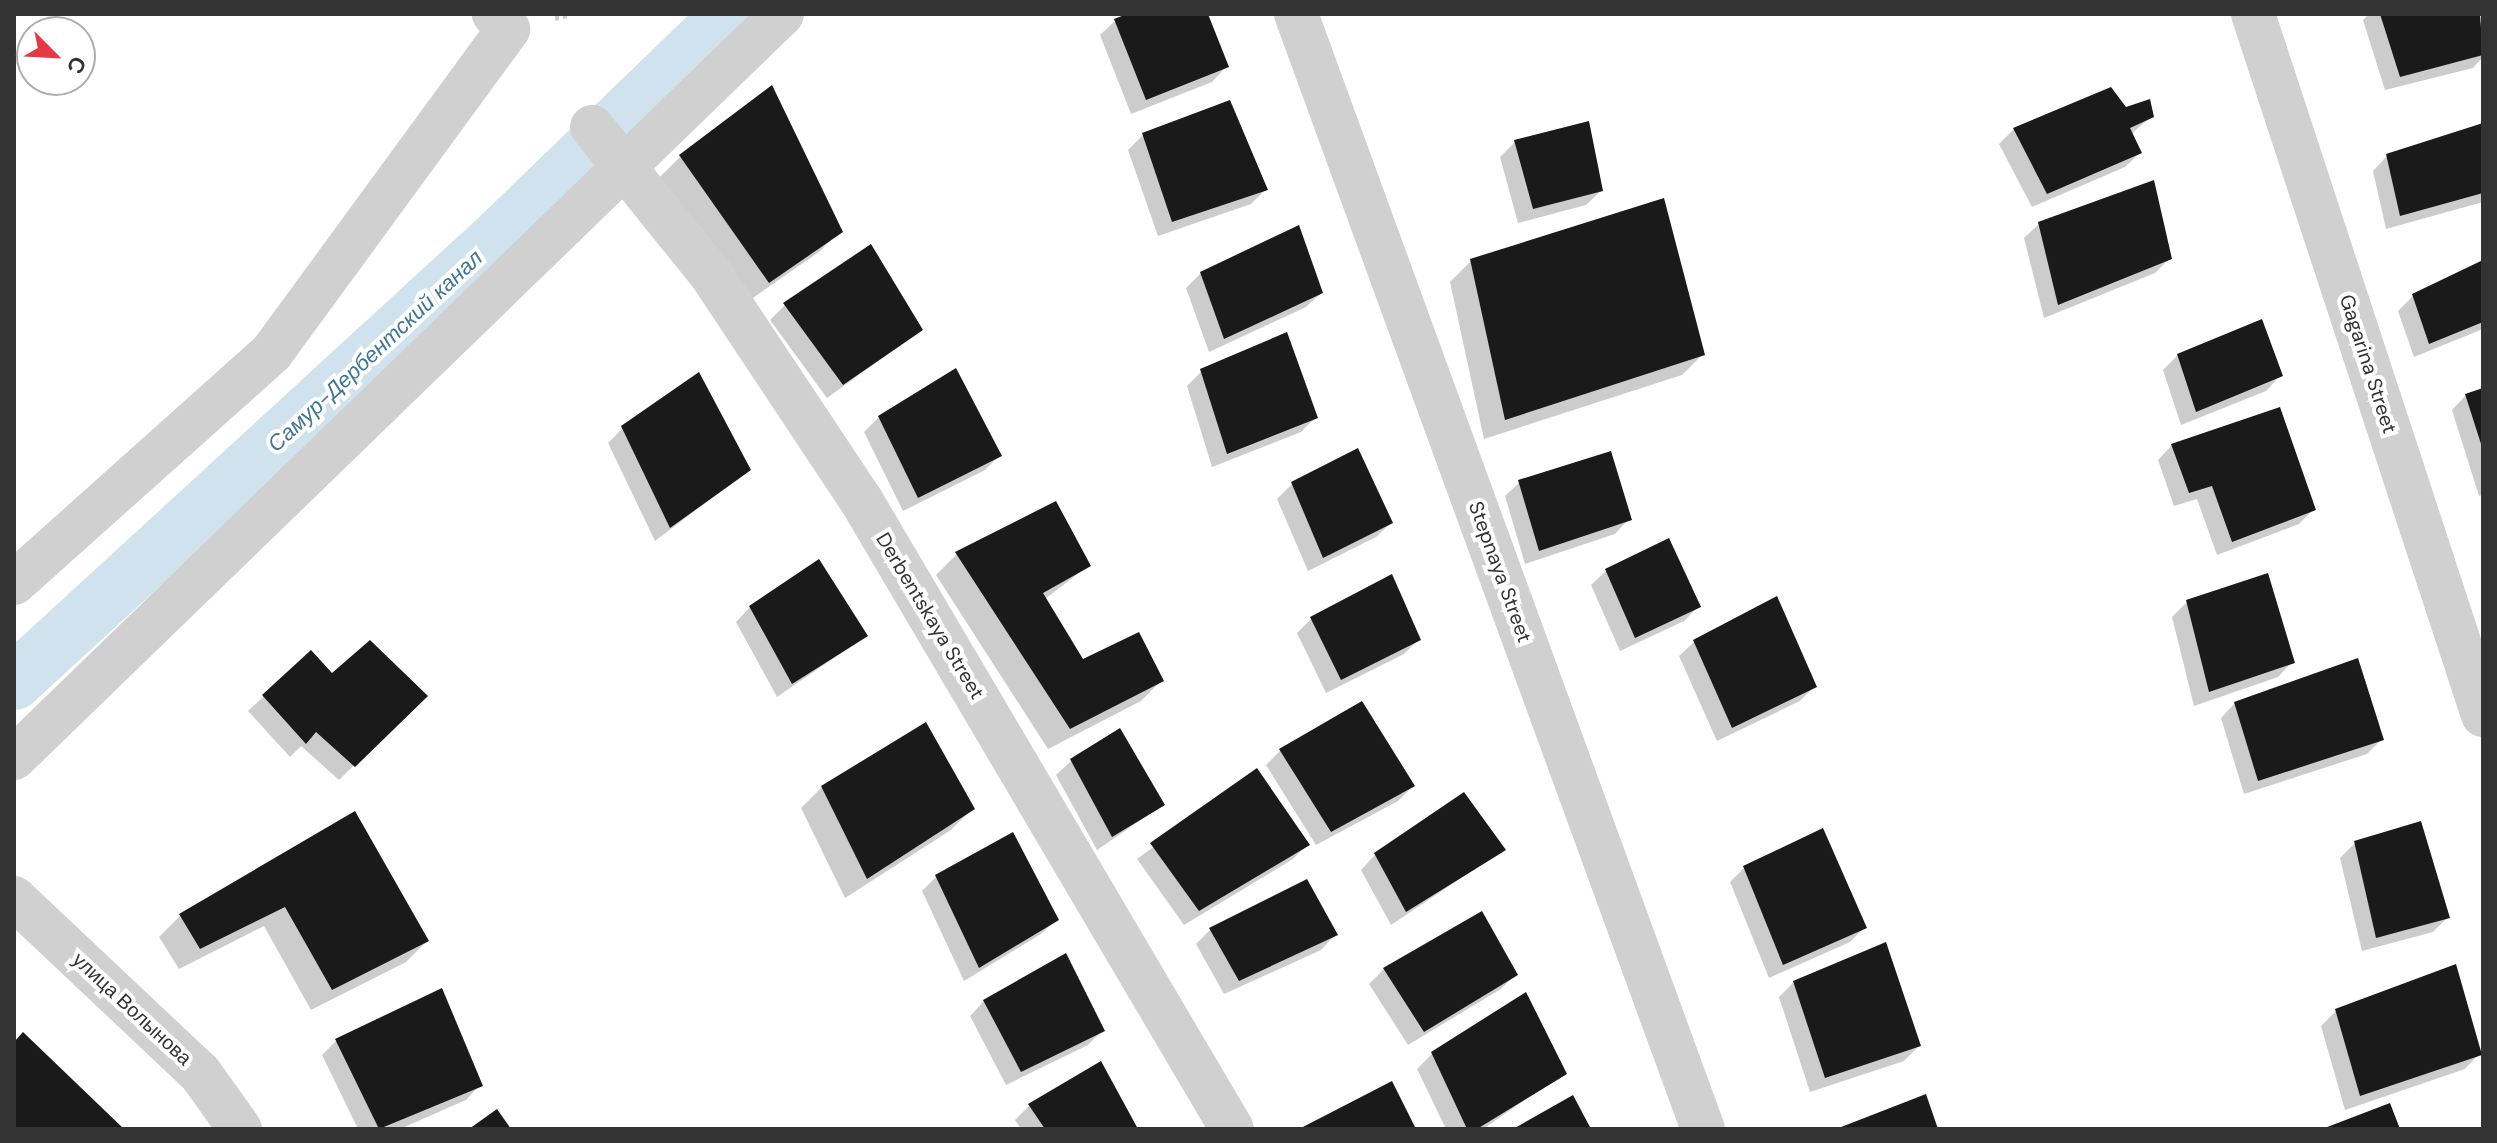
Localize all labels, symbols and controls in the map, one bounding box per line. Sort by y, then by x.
north arrow [16,16,96,96]
text: С [60,52,93,78]
water label: Самур-Дербентский канал [262,245,488,457]
street label: Gagarina Street [2334,292,2402,436]
street label: Stepnaya Street [1463,498,1537,646]
street label: Derbentskaya Street [871,529,989,703]
street label: улица Волынова [67,948,197,1070]

